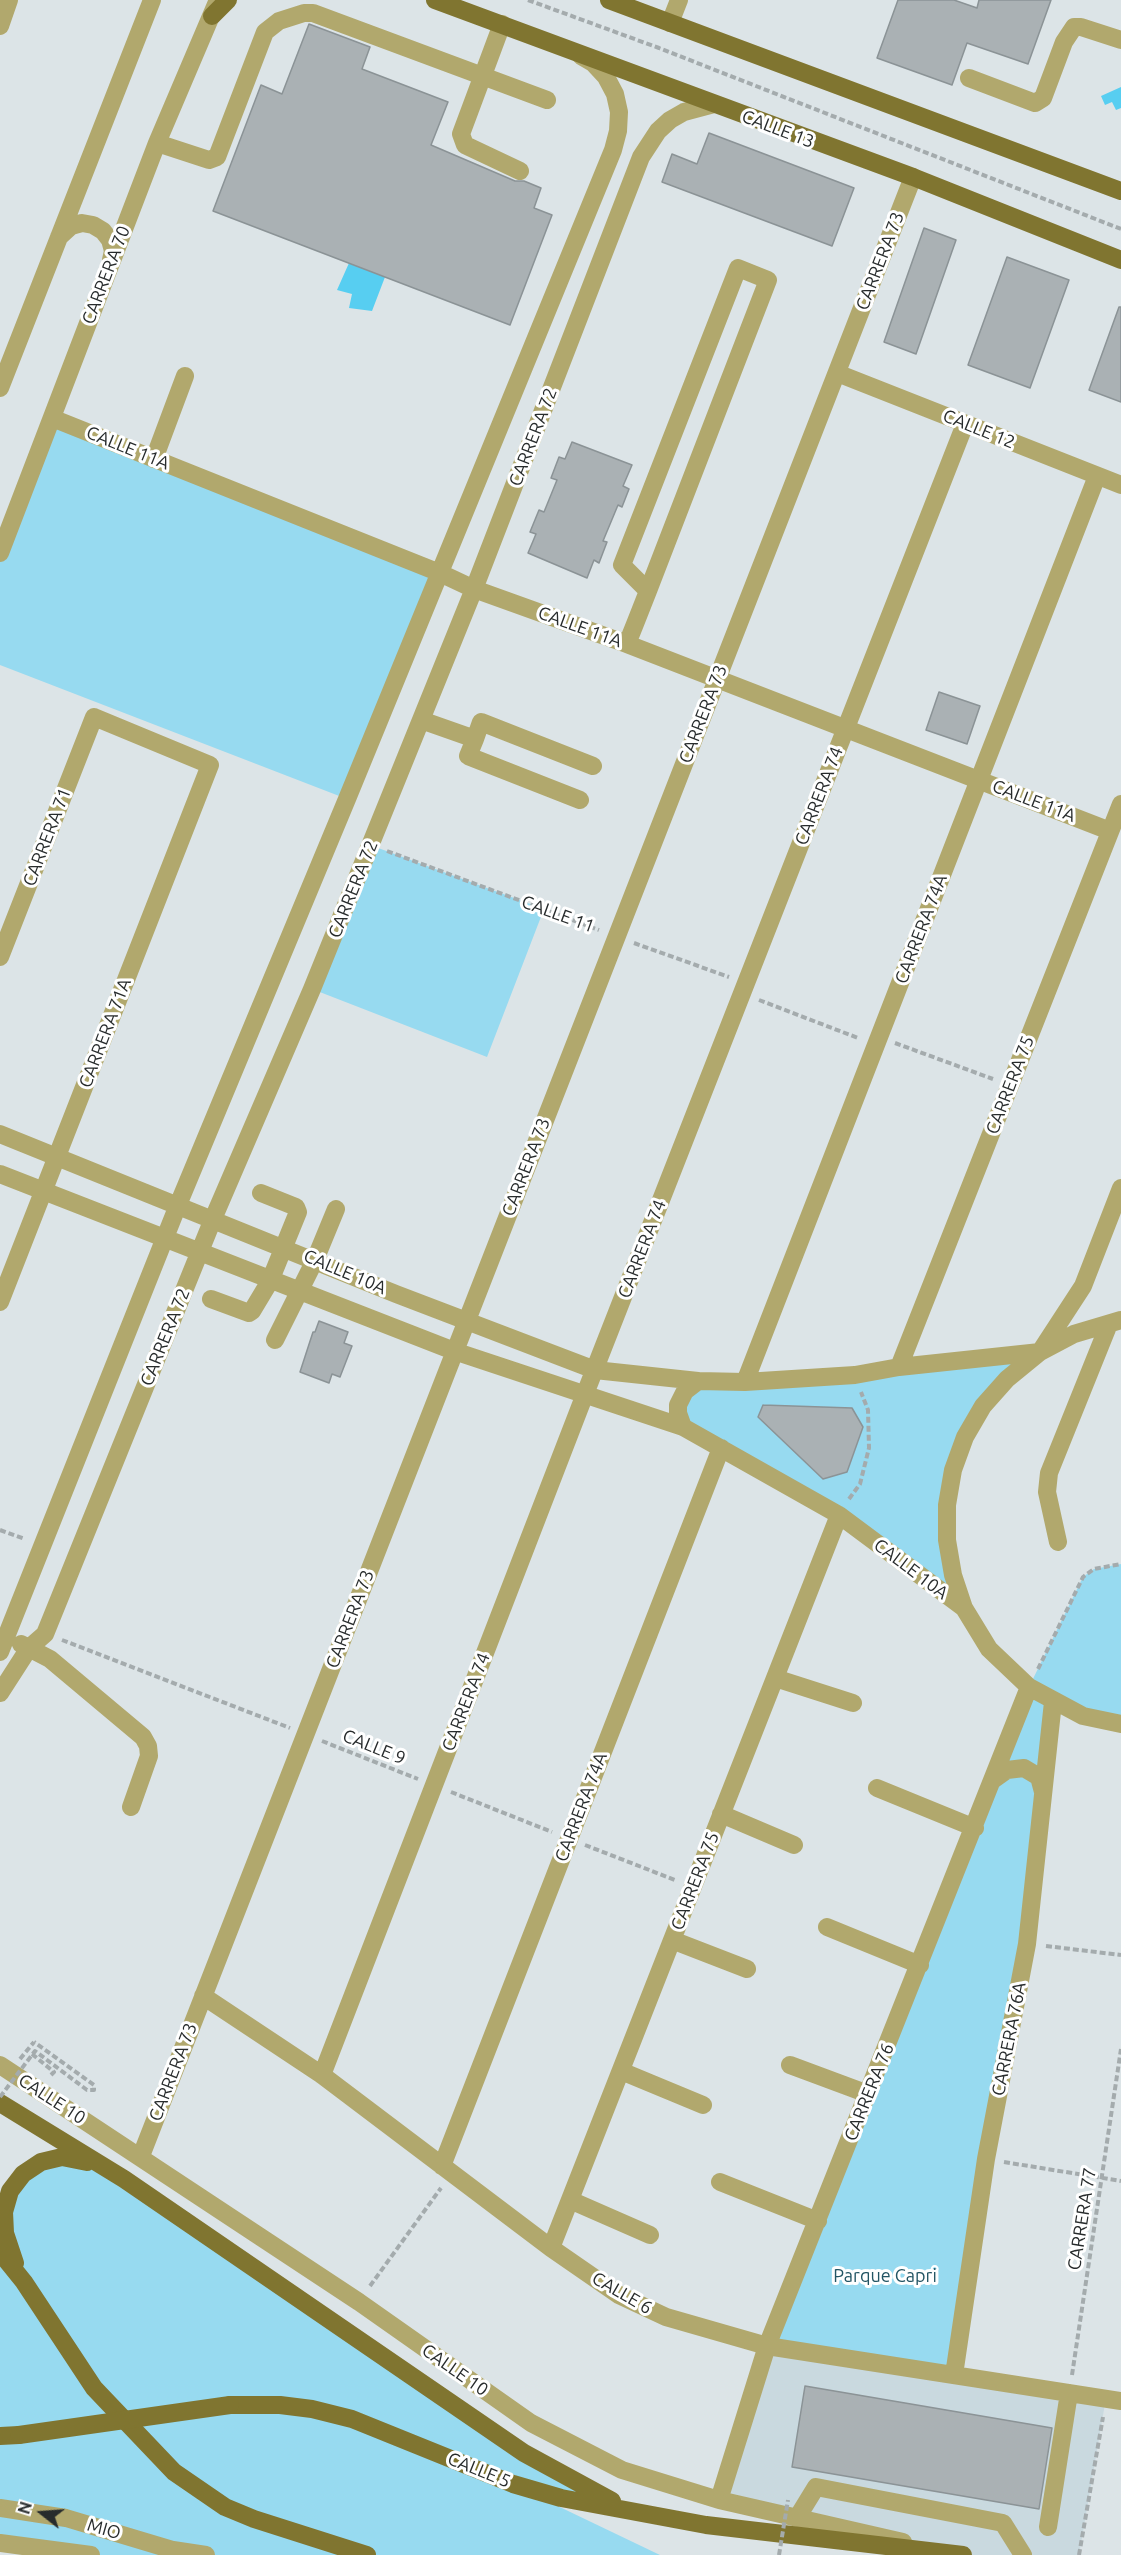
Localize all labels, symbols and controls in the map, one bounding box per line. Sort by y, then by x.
street label: CALLE 13 [739,105,817,153]
street label: CARRERA 73 [851,209,909,313]
street label: CARRERA 70 [77,223,135,327]
street label: CARRERA 72 [504,385,562,489]
street label: CALLE 12 [940,405,1018,453]
street label: CALLE 11A [83,422,173,474]
street label: CALLE 11A [535,602,625,652]
street label: CARRERA 73 [674,662,732,766]
street label: CARRERA 74 [790,744,848,848]
street label: CALLE 11A [989,775,1079,827]
street label: CARRERA 71 [18,785,76,889]
street label: CARRERA 72 [324,837,382,941]
street label: CARRERA 74A [890,871,952,987]
street label: CALLE 11 [519,891,597,937]
street label: CARRERA 71A [74,975,136,1091]
street label: CARRERA 75 [981,1033,1039,1137]
street label: CARRERA 73 [497,1115,555,1219]
street label: CARRERA 74 [613,1197,671,1301]
street label: CALLE 10A [300,1245,390,1299]
street label: CARRERA 72 [136,1285,194,1389]
street label: CALLE 10A [869,1534,953,1604]
street label: CARRERA 73 [321,1567,379,1671]
street label: CARRERA 74 [437,1650,495,1754]
street label: CALLE 9 [339,1725,409,1769]
street label: CARRERA 74A [550,1749,612,1865]
street label: CARRERA 75 [666,1829,724,1933]
street label: CARRERA 76A [987,1980,1031,2098]
street label: CARRERA 73 [144,2020,202,2124]
street label: CARRERA 76 [840,2040,898,2144]
street label: CALLE 10 [14,2069,90,2129]
street label: CARRERA 77 [1063,2166,1101,2272]
park label: Parque Capri [833,2265,937,2287]
street label: CALLE 6 [588,2267,656,2319]
street label: CALLE 10 [418,2339,492,2401]
street label: CALLE 5 [444,2448,514,2492]
north arrow [12,2483,72,2543]
text: N [14,2499,35,2516]
street label: MIO [85,2514,123,2544]

